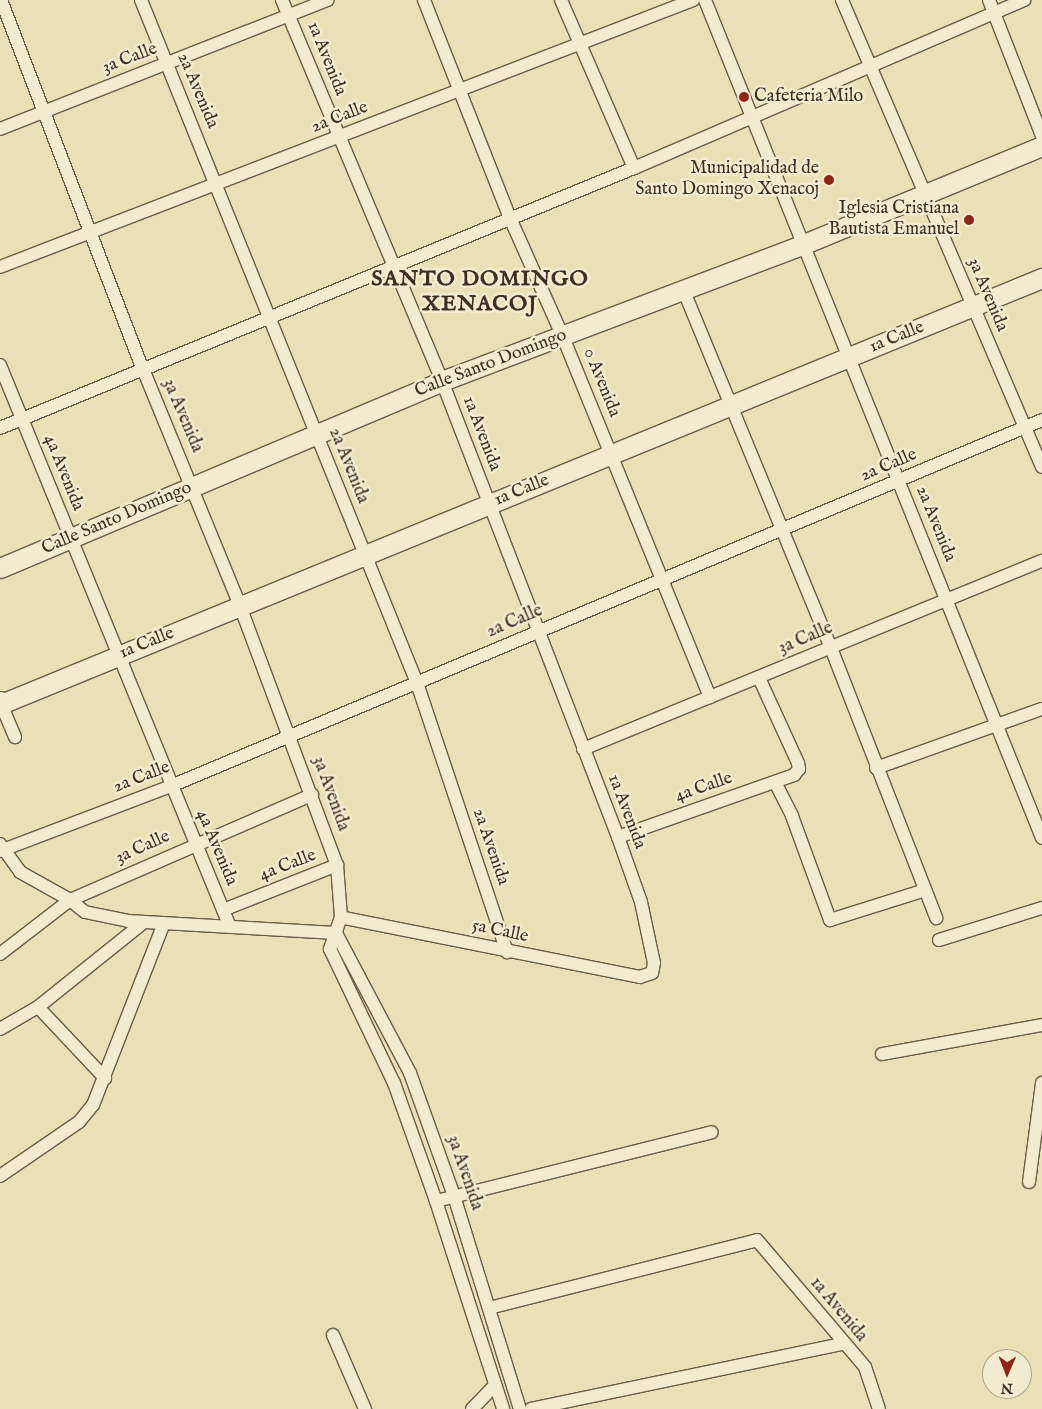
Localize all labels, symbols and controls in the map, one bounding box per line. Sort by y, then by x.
street label: 1a Avenida [301,19,351,99]
street label: 3a Calle [99,39,161,79]
street label: 2a Avenida [171,50,223,132]
place label: Cafeteria Milo [754,86,863,108]
marker: Cafeteria Milo [738,91,750,103]
street label: 2a Calle [309,97,371,139]
place label: Municipalidad de Santo Domingo Xenacoj [635,159,819,202]
marker: Municipalidad de Santo Domingo Xenacoj [823,174,835,186]
place label: Iglesia Cristiana Bautista Emanuel [829,199,959,242]
marker: Iglesia Cristiana Bautista Emanuel [963,214,975,226]
street label: 3a Avenida [962,255,1012,335]
district label: SANTO DOMINGO XENACOJ [370,266,590,318]
street label: 1a Calle [866,317,928,359]
street label: Calle Santo Domingo [412,325,570,403]
street label: 0 Avenida [577,345,625,421]
street label: 3a Avenida [157,376,207,456]
street label: 1a Avenida [457,394,505,474]
street label: 2a Avenida [323,425,373,507]
street label: 4a Avenida [38,432,88,514]
street label: 2a Calle [858,445,920,487]
street label: 1a Calle [491,470,553,512]
street label: Calle Santo Domingo [39,478,195,560]
street label: 2a Avenida [910,483,960,565]
street label: 2a Calle [484,601,546,643]
street label: 3a Calle [775,618,837,660]
street label: 1a Calle [116,623,178,665]
street label: 3a Avenida [307,754,353,834]
street label: 2a Calle [111,757,173,799]
street label: 4a Calle [672,768,736,808]
street label: 1a Avenida [602,772,650,852]
street label: 2a Avenida [467,806,513,888]
street label: 4a Avenida [190,807,242,889]
street label: 3a Calle [113,827,173,869]
street label: 4a Calle [256,845,320,887]
street label: 5a Calle [470,916,530,948]
street label: 3a Avenida [441,1133,487,1213]
street label: 1a Avenida [805,1273,871,1347]
north arrow [982,1349,1032,1399]
text: N [1001,1379,1013,1397]

